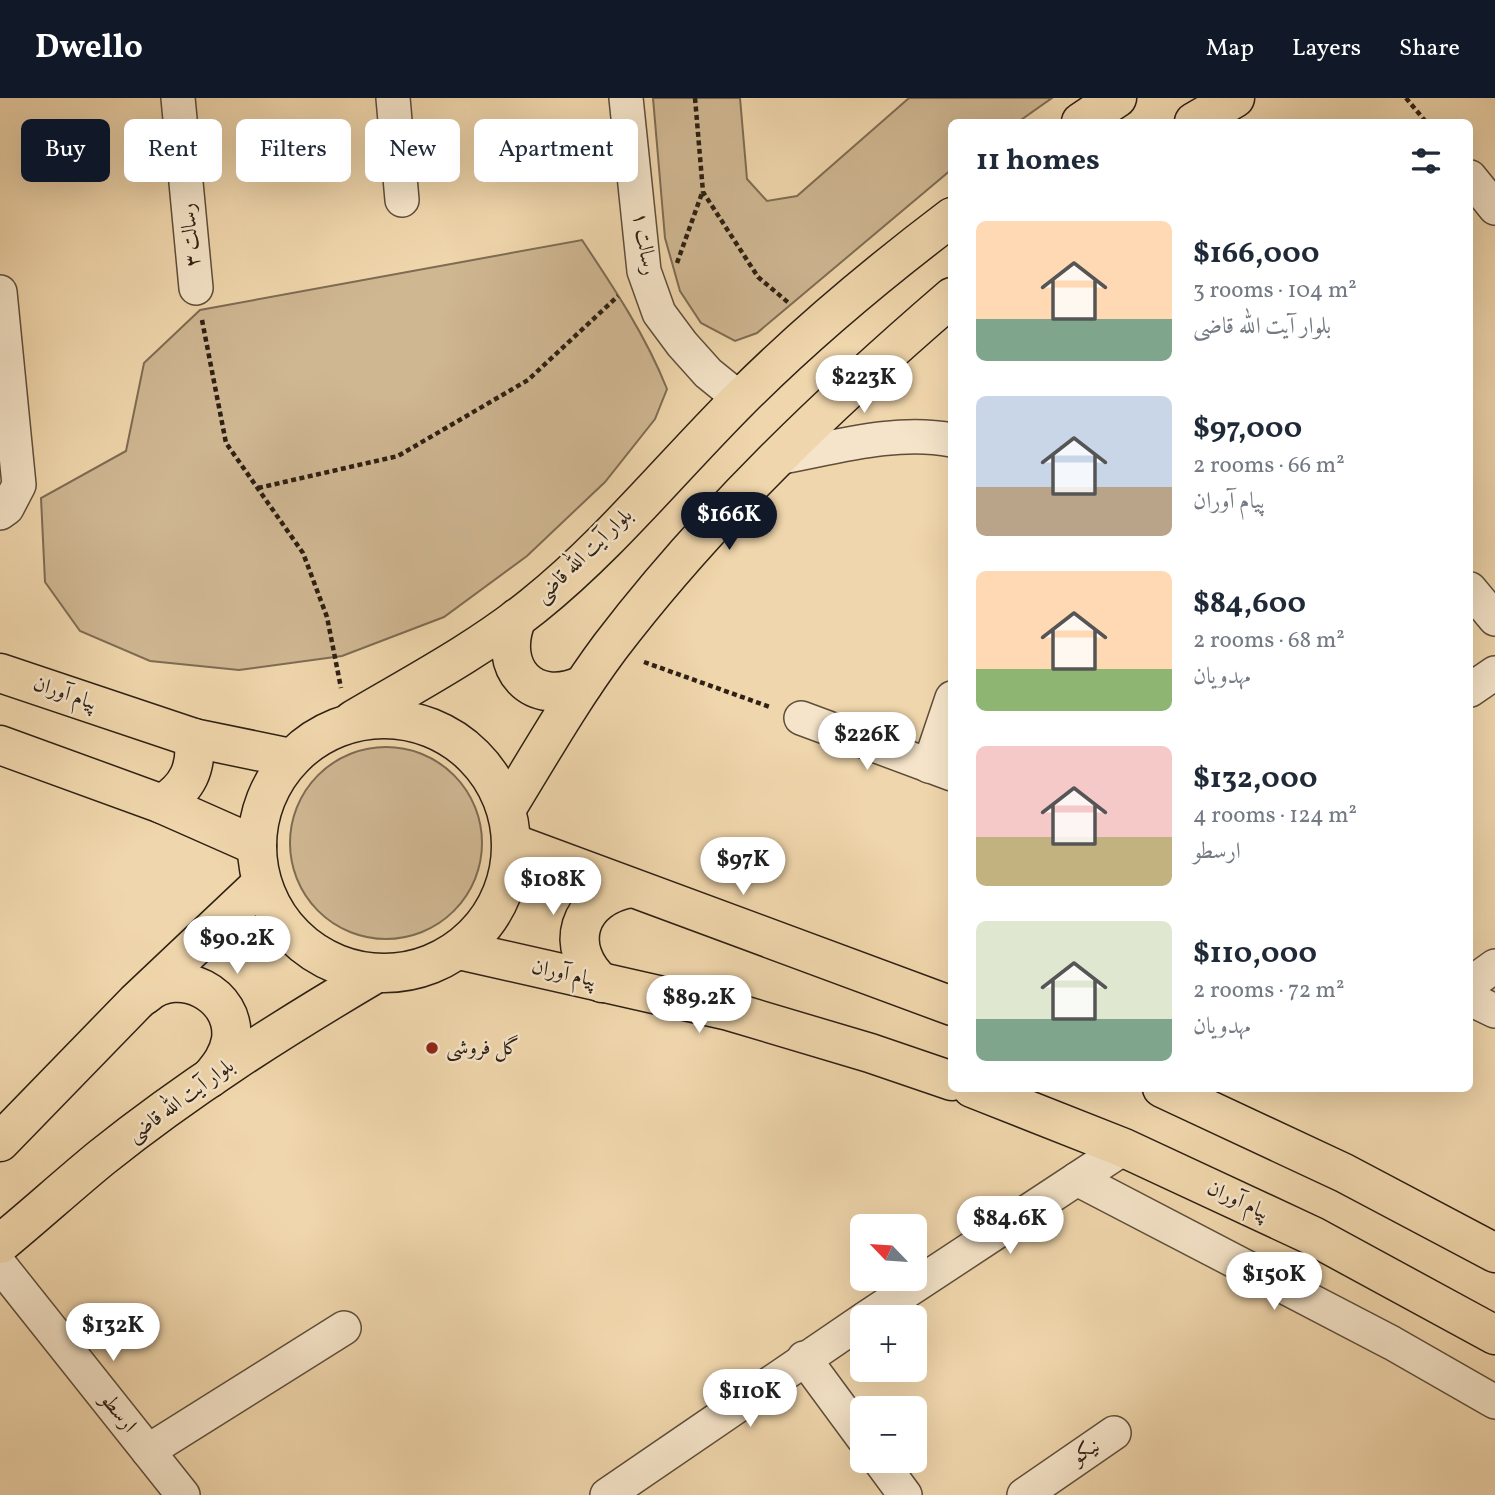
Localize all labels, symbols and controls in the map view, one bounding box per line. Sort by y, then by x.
text: Dwello [35,26,143,72]
text: Map [1206,32,1254,66]
text: Layers [1292,32,1361,66]
text: Share [1399,32,1460,66]
chip: Buy [21,119,110,182]
chip: Rent [124,119,222,182]
chip: Filters [236,119,351,182]
chip: New [365,119,460,182]
chip: Apartment [474,119,638,182]
text: 11 homes [976,140,1100,182]
icon: filters [1407,142,1445,180]
street label: رسالت ۳ [174,202,208,268]
street label: رسالت ۱ [625,210,663,278]
text: $166,000 [1193,233,1319,275]
icon: home [1032,249,1116,333]
text: 3 rooms · 104 m² [1193,275,1357,307]
text: بلوار آیت ‌الله قاضی [1193,311,1331,343]
pin: $223K [815,356,913,415]
text: $223K [832,362,896,394]
text: $97,000 [1193,408,1302,450]
icon: home [1032,424,1116,508]
text: 2 rooms · 66 m² [1193,450,1345,482]
text: پیام آوران [1193,486,1265,518]
pin: $166K [680,492,778,552]
street label: بلوار آیت ‌الله قاضی [526,499,639,610]
text: $166K [697,499,761,531]
text: $84,600 [1193,583,1306,625]
icon: home [1032,599,1116,683]
text: 2 rooms · 68 m² [1193,625,1345,657]
text: مهدویان [1193,661,1251,693]
street label: پیام آوران [28,670,101,720]
pin: $226K [818,712,916,772]
text: $226K [834,719,900,751]
text: $132,000 [1193,758,1317,800]
icon: home [1032,774,1116,858]
text: 4 rooms · 124 m² [1193,800,1357,832]
text: ارسطو [1193,836,1241,868]
pin: $97K [702,838,784,897]
text: $97K [716,844,770,876]
pin: $108K [504,858,602,917]
text: $108K [520,864,586,896]
pin: $90.2K [180,916,294,976]
text: $90.2K [199,923,275,955]
text: $110,000 [1193,933,1317,975]
icon: home [1032,949,1116,1033]
street label: پیام آوران [528,952,599,998]
text: 2 rooms · 72 m² [1193,975,1344,1007]
pin: $89.2K [642,976,756,1035]
text: $89.2K [662,982,736,1014]
text: مهدویان [1193,1011,1251,1043]
place label: گل فروشی [446,1034,520,1063]
marker: گل فروشی [424,1040,440,1056]
street label: بلوار آیت ‌الله قاضی [119,1049,241,1150]
street label: پیام آوران [1201,1174,1274,1230]
pin: $84.6K [953,1196,1067,1256]
text: $84.6K [973,1203,1047,1235]
north arrow [850,1214,928,1292]
map controls [850,1214,927,1473]
pin: $150K [1225,1252,1323,1312]
text: $150K [1242,1259,1306,1291]
pin: $132K [64,1304,162,1363]
button: + [850,1305,927,1382]
text: $132K [82,1310,144,1342]
pin: $110K [701,1370,799,1429]
text: $110K [719,1376,781,1408]
street label: ارسطو [92,1385,143,1439]
button: − [850,1396,927,1473]
street label: نیکو [1064,1432,1106,1473]

